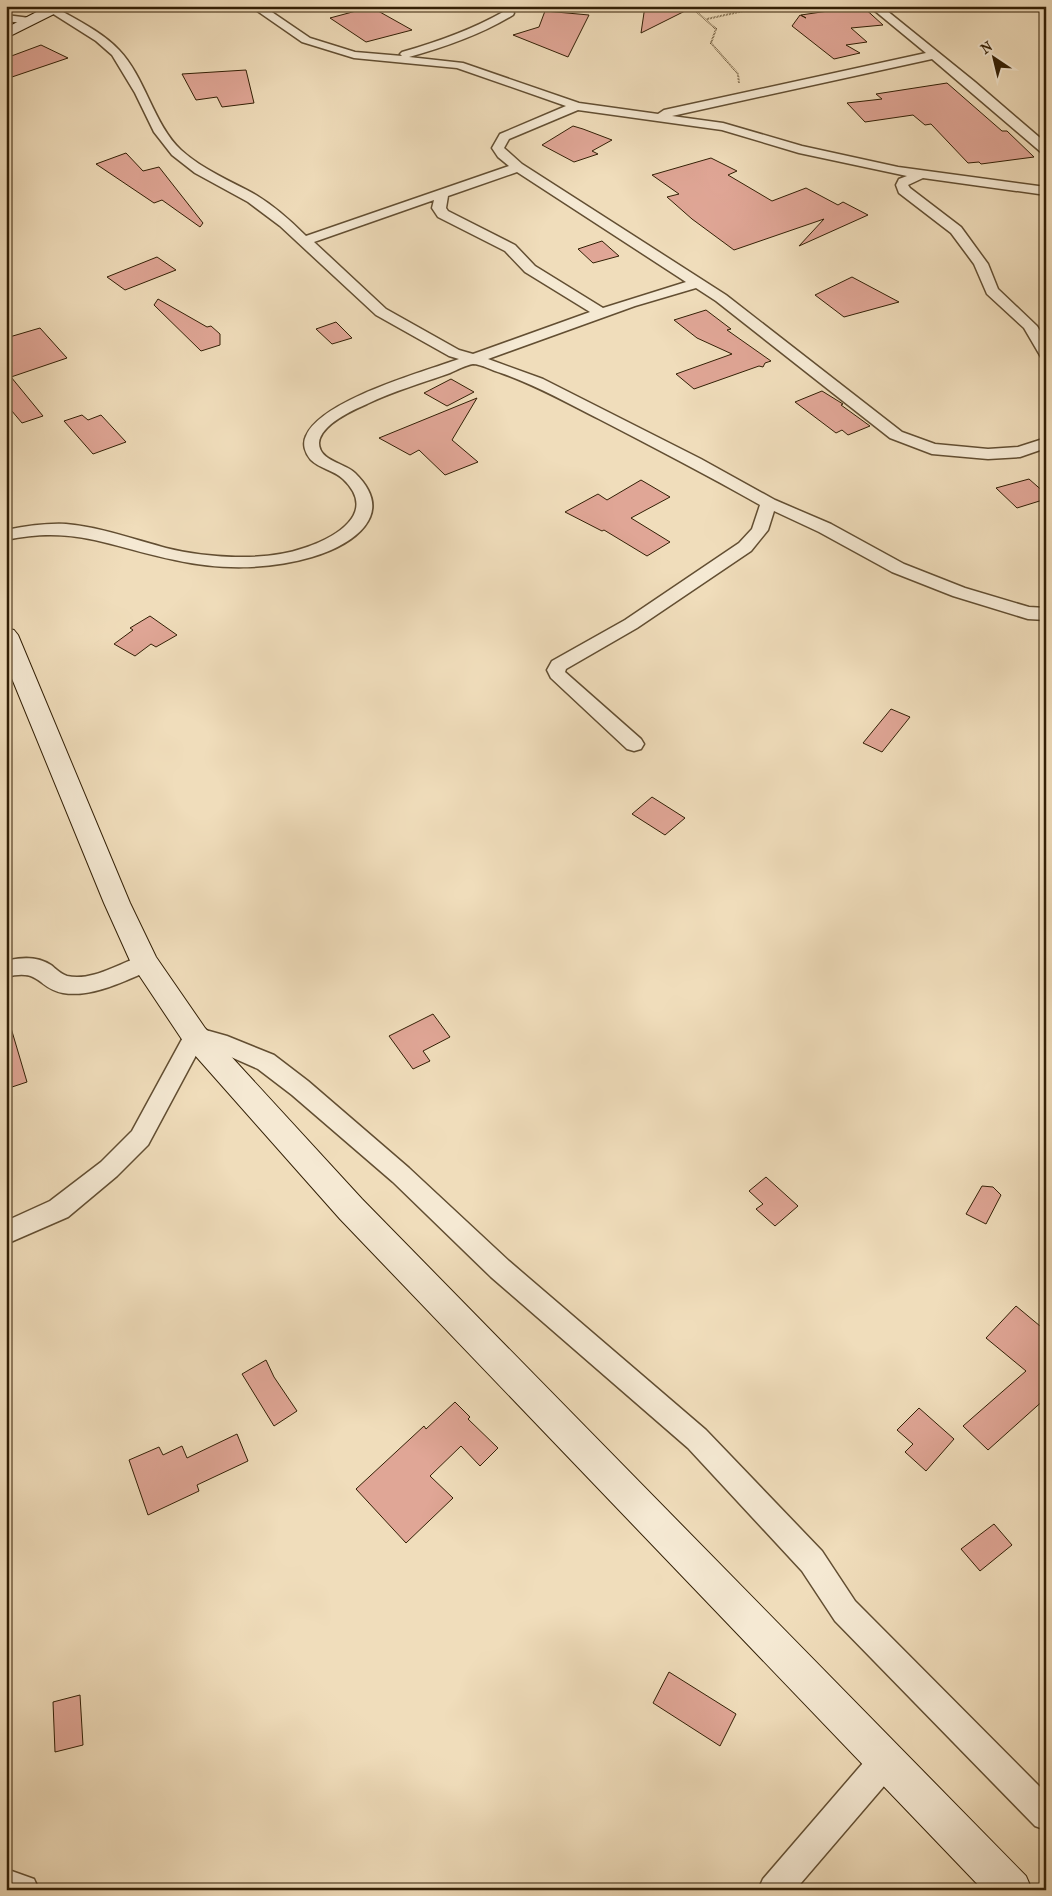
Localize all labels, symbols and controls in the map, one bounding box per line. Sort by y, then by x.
north arrow [970,32,1020,82]
text: N [978,38,996,58]

